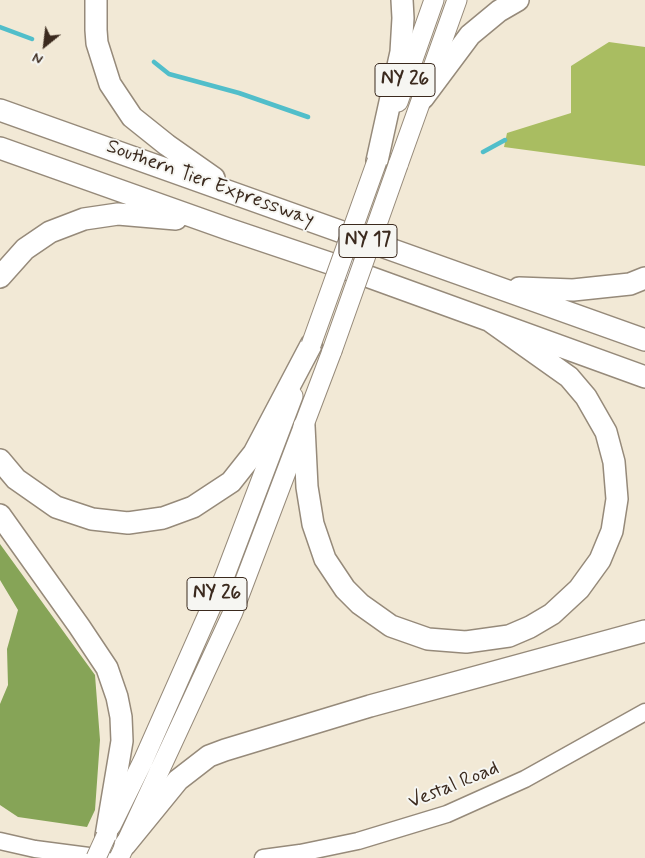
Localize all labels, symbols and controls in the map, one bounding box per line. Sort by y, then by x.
north arrow [20,20,70,70]
text: N [29,48,46,68]
road number: NY 26 [375,64,435,96]
street label: Southern Tier Expressway [103,135,317,233]
road number: NY 17 [339,225,397,258]
road number: NY 26 [187,578,247,610]
street label: Vestal Road [405,757,503,815]

